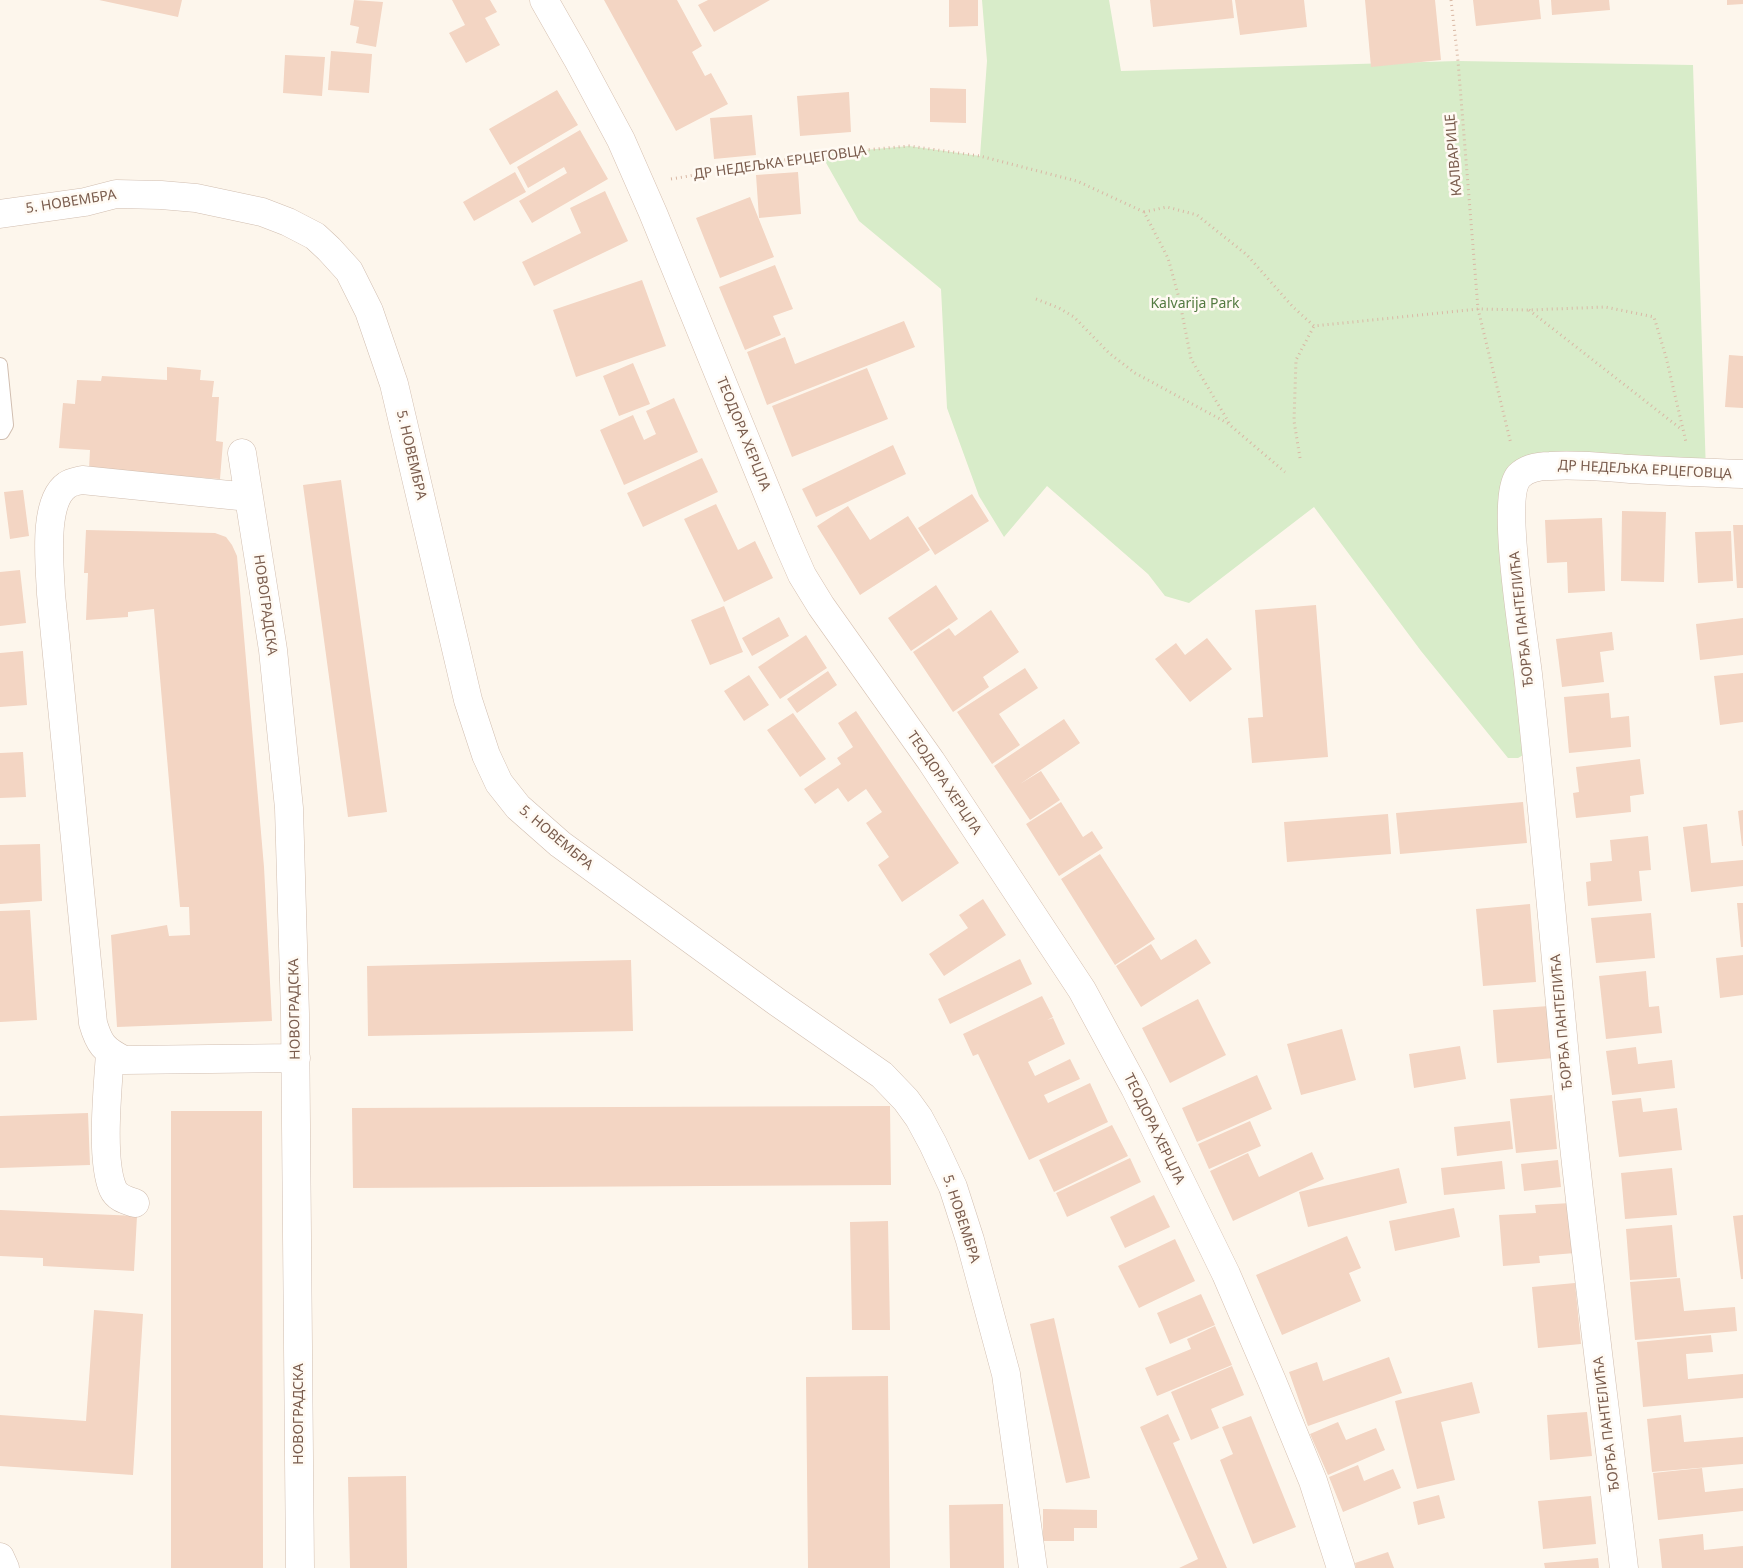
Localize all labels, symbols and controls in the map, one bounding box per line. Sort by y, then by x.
street label: КАЛВАРИЦЕ [1442,113,1466,197]
street label: ДР НЕДЕЉКА ЕРЦЕГОВЦА [693,143,867,183]
street label: 5. НОВЕМБРА [25,187,117,217]
park label: Kalvarija Park [1150,296,1240,312]
street label: ТЕОДОРА ХЕРЦЛА [713,375,773,493]
street label: 5. НОВЕМБРА [393,409,429,501]
street label: ДР НЕДЕЉКА ЕРЦЕГОВЦА [1558,457,1732,483]
street label: ЂОРЂА ПАНТЕЛИЋА [1507,550,1537,688]
street label: НОВОГРАДСКА [250,554,280,656]
street label: ТЕОДОРА ХЕРЦЛА [903,728,985,838]
street label: 5. НОВЕМБРА [516,802,596,874]
street label: ЂОРЂА ПАНТЕЛИЋА [1548,953,1576,1091]
street label: НОВОГРАДСКА [286,958,304,1060]
street label: ТЕОДОРА ХЕРЦЛА [1120,1071,1188,1187]
street label: 5. НОВЕМБРА [939,1173,983,1265]
street label: ЂОРЂА ПАНТЕЛИЋА [1590,1355,1624,1493]
street label: НОВОГРАДСКА [291,1363,307,1465]

